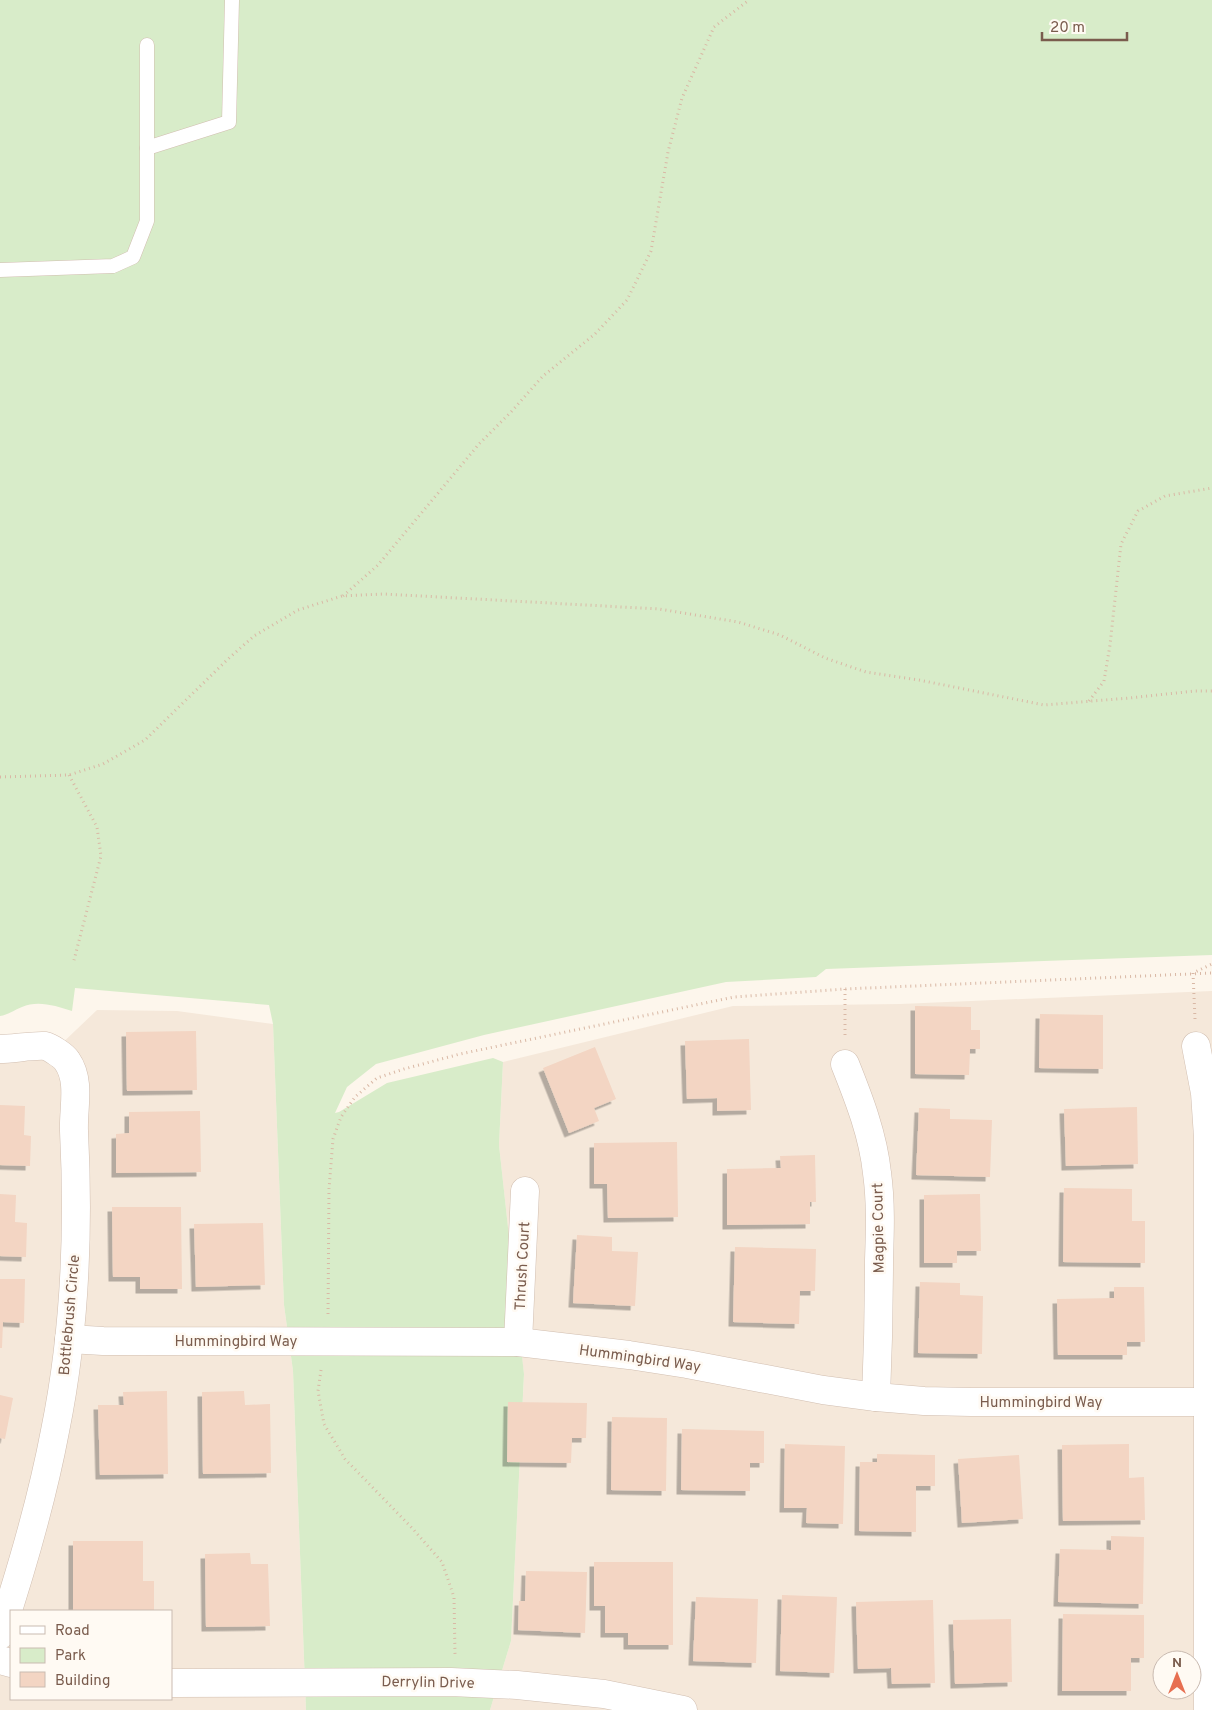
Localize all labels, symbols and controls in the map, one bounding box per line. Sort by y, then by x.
scale bar [1042,10,1127,42]
text: 20 m [1050,19,1085,38]
street label: Magpie Court [869,1183,890,1273]
street label: Thrush Court [512,1221,535,1311]
street label: Bottlebrush Circle [56,1254,85,1376]
street label: Hummingbird Way [175,1333,298,1352]
street label: Hummingbird Way [578,1342,702,1377]
street label: Hummingbird Way [980,1394,1103,1413]
legend [10,1610,172,1700]
text: Road [55,1622,90,1641]
text: Park [55,1647,86,1666]
north arrow [1152,1650,1202,1700]
text: N [1172,1655,1182,1672]
text: Building [55,1672,110,1691]
street label: Derrylin Drive [381,1673,475,1694]

